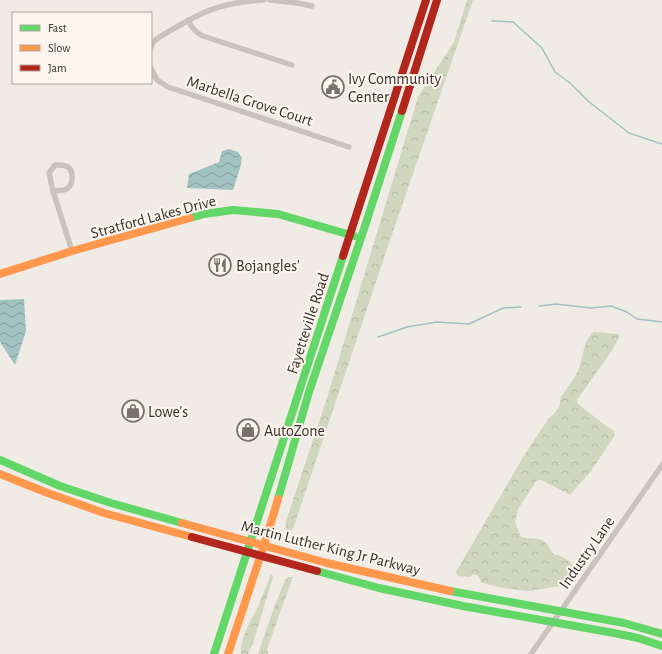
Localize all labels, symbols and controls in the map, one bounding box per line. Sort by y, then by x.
legend [12,12,152,84]
text: Fast [48,22,67,34]
text: Slow [48,42,70,54]
text: Jam [48,62,67,74]
place label: Ivy Community Center [348,71,441,105]
street label: Marbella Grove Court [185,73,315,129]
public building icon: Ivy Community Center [320,74,346,100]
street label: Stratford Lakes Drive [89,193,218,241]
restaurant icon: Bojangles' [207,252,233,278]
place label: Bojangles' [236,258,300,275]
street label: Fayetteville Road [284,271,333,376]
shop icon: Lowe's [120,398,146,424]
place label: Lowe's [148,404,188,420]
shop icon: AutoZone [235,417,261,443]
place label: AutoZone [264,423,325,439]
street label: Industry Lane [556,513,618,592]
street label: Martin Luther King Jr Parkway [239,518,422,579]

